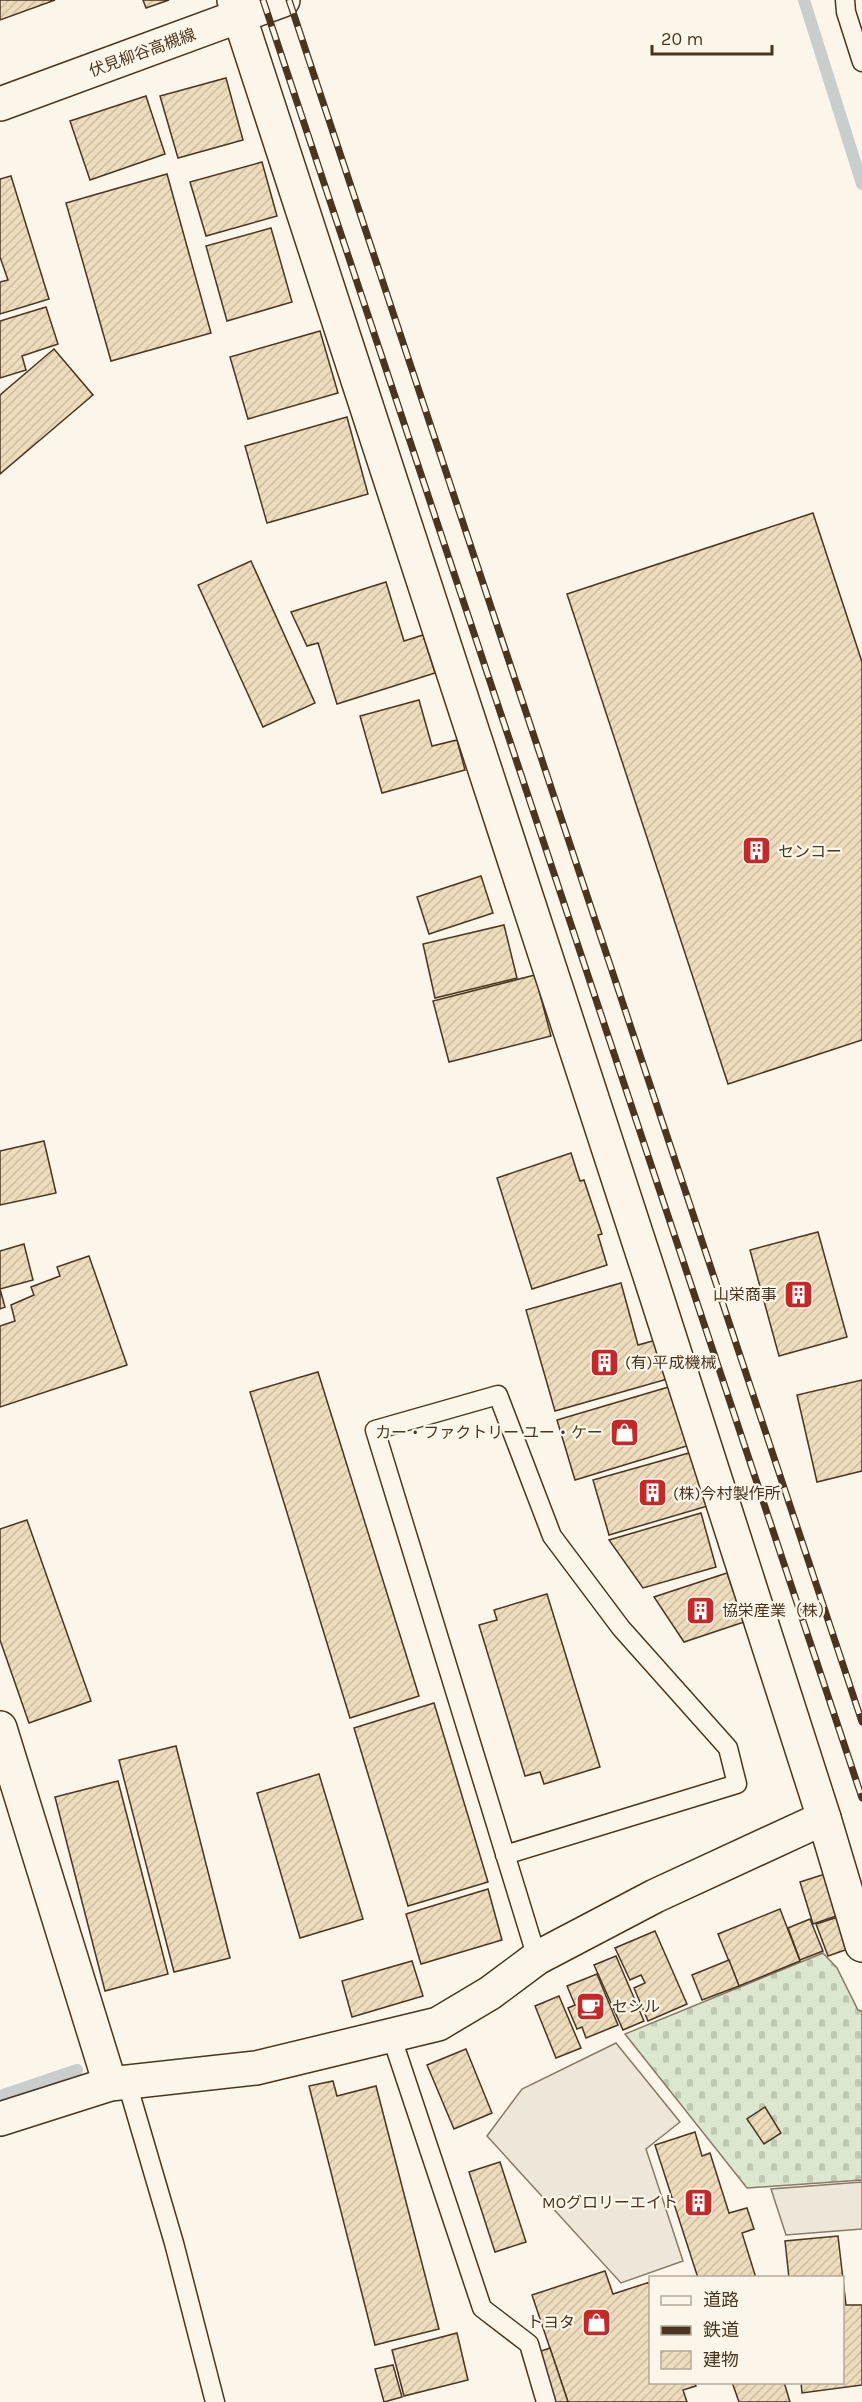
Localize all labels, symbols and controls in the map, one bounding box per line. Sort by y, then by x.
scale bar [652,18,772,56]
street label: 伏見柳谷高槻線 [86,24,198,81]
text: 20 m [661,28,703,50]
building icon: センコー [741,835,773,867]
place label: センコー [778,842,842,861]
building icon: 山栄商事 [782,1278,814,1310]
place label: 山栄商事 [713,1285,777,1304]
building icon: (有)平成機械 [588,1346,620,1378]
place label: (有)平成機械 [625,1353,716,1372]
shop icon: カー・ファクトリー ユー・ケー [608,1416,640,1448]
place label: カー・ファクトリー ユー・ケー [375,1423,603,1442]
building icon: (株)今村製作所 [636,1477,668,1509]
place label: (株)今村製作所 [673,1484,780,1503]
building icon: 協栄産業（株） [685,1594,717,1626]
place label: 協栄産業（株） [722,1601,834,1620]
cafe icon: セシル [575,1990,607,2022]
place label: セシル [612,1997,660,2016]
building icon: MOグロリーエイト [683,2186,715,2218]
place label: MOグロリーエイト [542,2193,678,2212]
legend [649,2276,844,2384]
text: 道路 [703,2289,739,2311]
shop icon: トヨタ [580,2306,612,2338]
place label: トヨタ [527,2313,575,2332]
text: 鉄道 [703,2319,739,2341]
text: 建物 [703,2349,739,2371]

